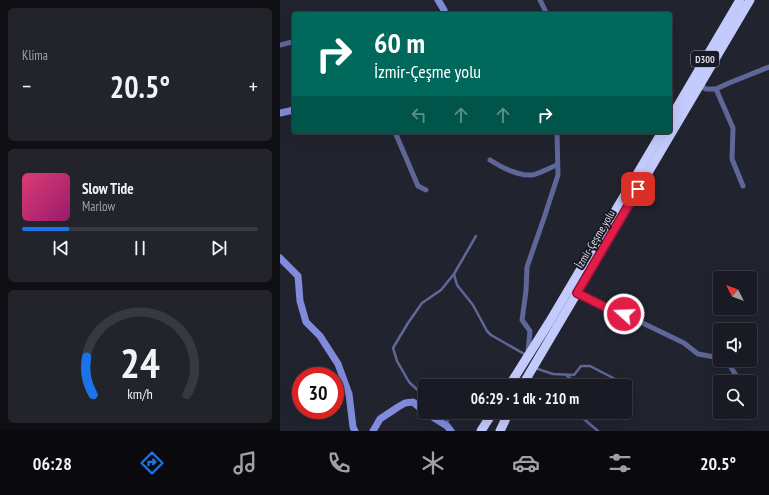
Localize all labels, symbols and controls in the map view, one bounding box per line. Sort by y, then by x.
text: 60 m [374,24,425,61]
icon: right [308,28,360,80]
text: Klima [22,47,48,64]
road number: D300 [691,51,719,67]
text: İzmir-Çeşme yolu [374,60,481,83]
text: 20.5° [110,67,170,106]
text: − [22,72,31,100]
text: + [249,72,258,100]
icon: left [408,104,430,126]
icon: ahead [450,104,472,126]
icon: ahead [492,104,514,126]
icon: right [534,104,556,126]
pin [621,172,655,206]
icon: arrive [627,178,649,200]
text: Slow Tide [82,179,134,198]
text: Marlow [82,198,115,215]
street label: İzmir-Çeşme yolu [572,207,618,271]
icon: previous [50,237,72,259]
icon: pause [129,237,151,259]
icon: next [208,237,230,259]
north arrow [713,271,757,315]
map controls [713,271,757,419]
position arrow [603,293,645,335]
button: sound [713,323,757,367]
text: 24 [120,335,160,388]
speed limit sign: 30 [292,367,344,419]
button: search [713,375,757,419]
text: km/h [127,383,153,402]
text: 06:29 · 1 dk · 210 m [471,389,579,408]
icon: directions [138,449,166,477]
icon: music [231,449,259,477]
icon: phone [325,449,353,477]
icon: climate [419,449,447,477]
icon: car [512,449,540,477]
icon: filters [606,449,634,477]
text: 06:28 [33,452,72,475]
text: 20.5° [700,452,736,475]

